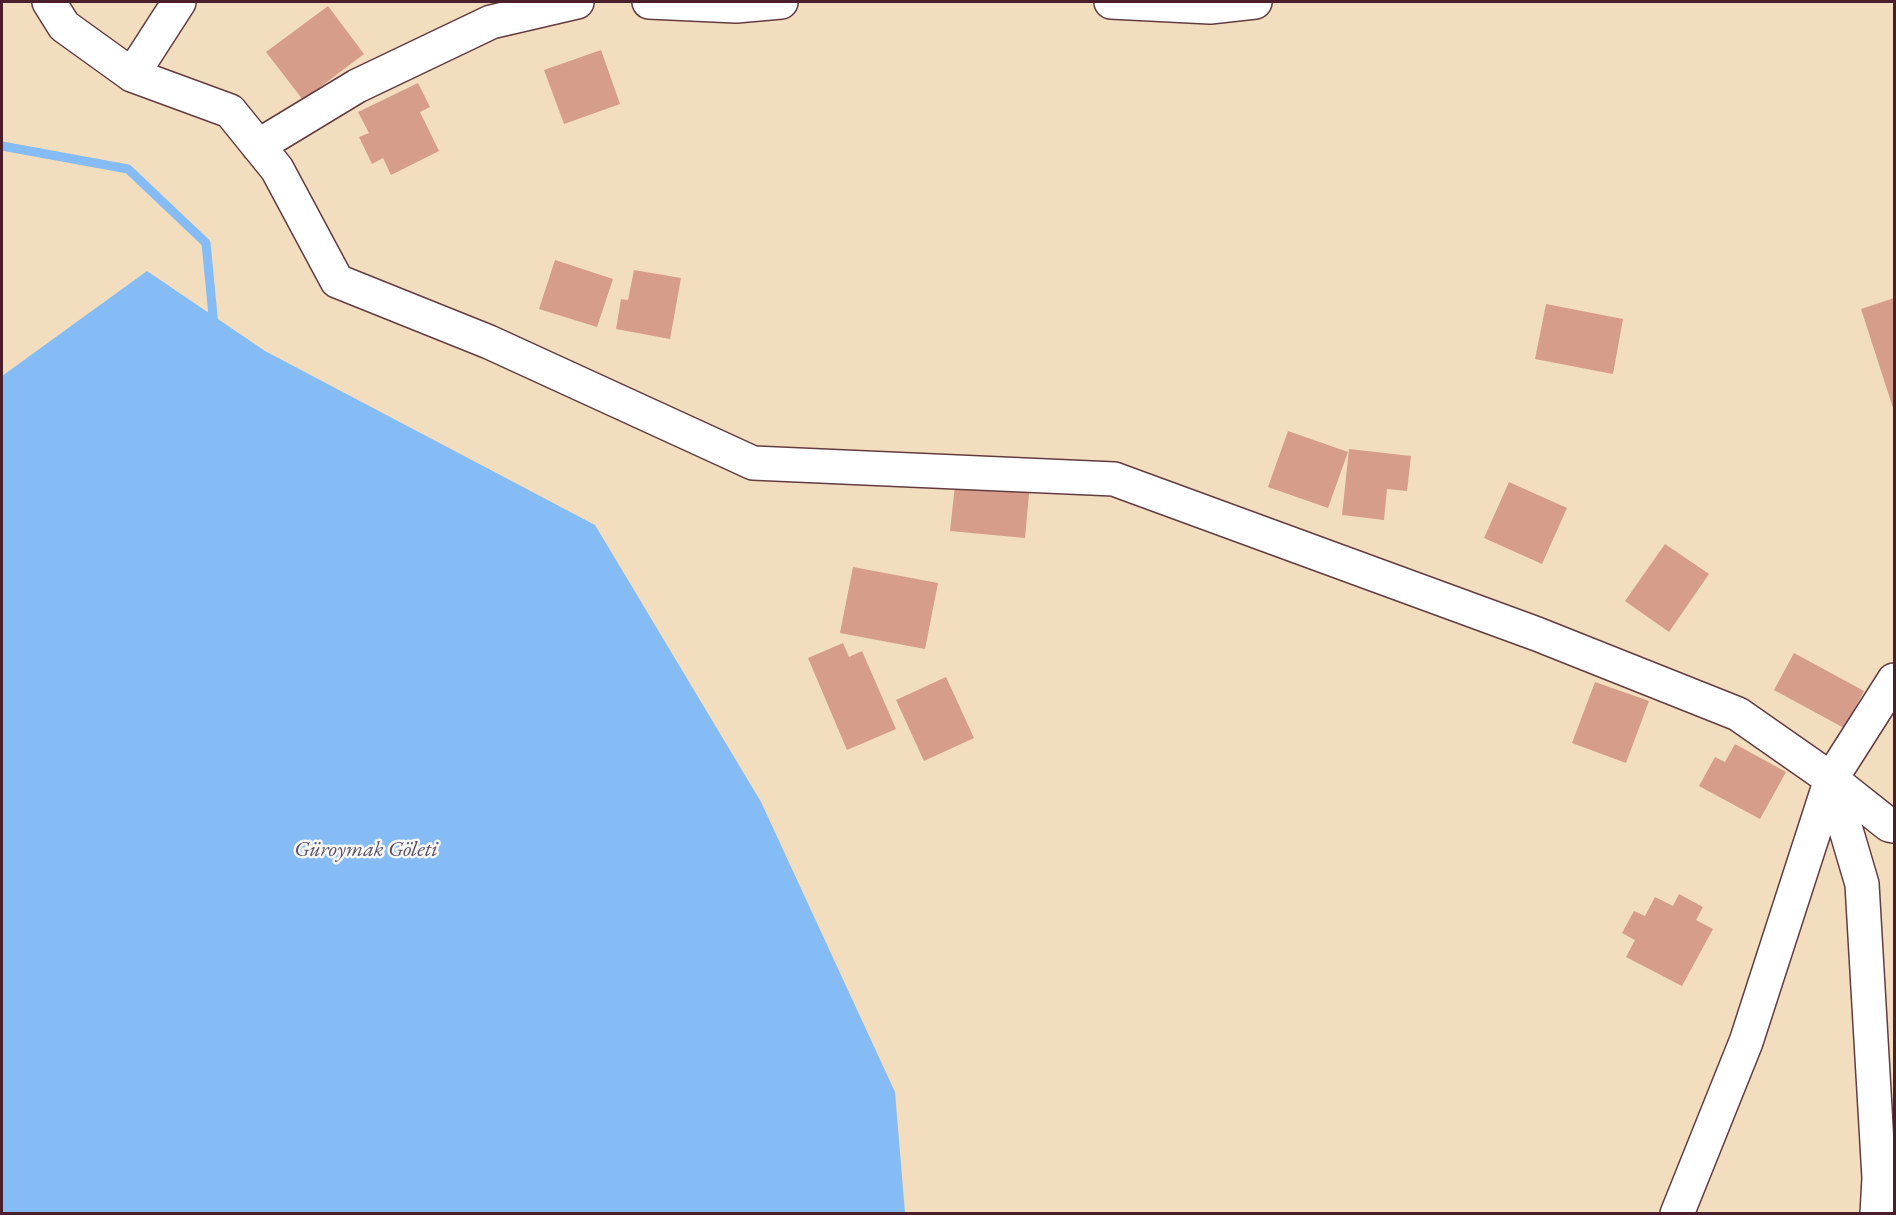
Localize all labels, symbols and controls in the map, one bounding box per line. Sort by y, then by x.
water label: Güroymak Göleti [294,837,438,863]

